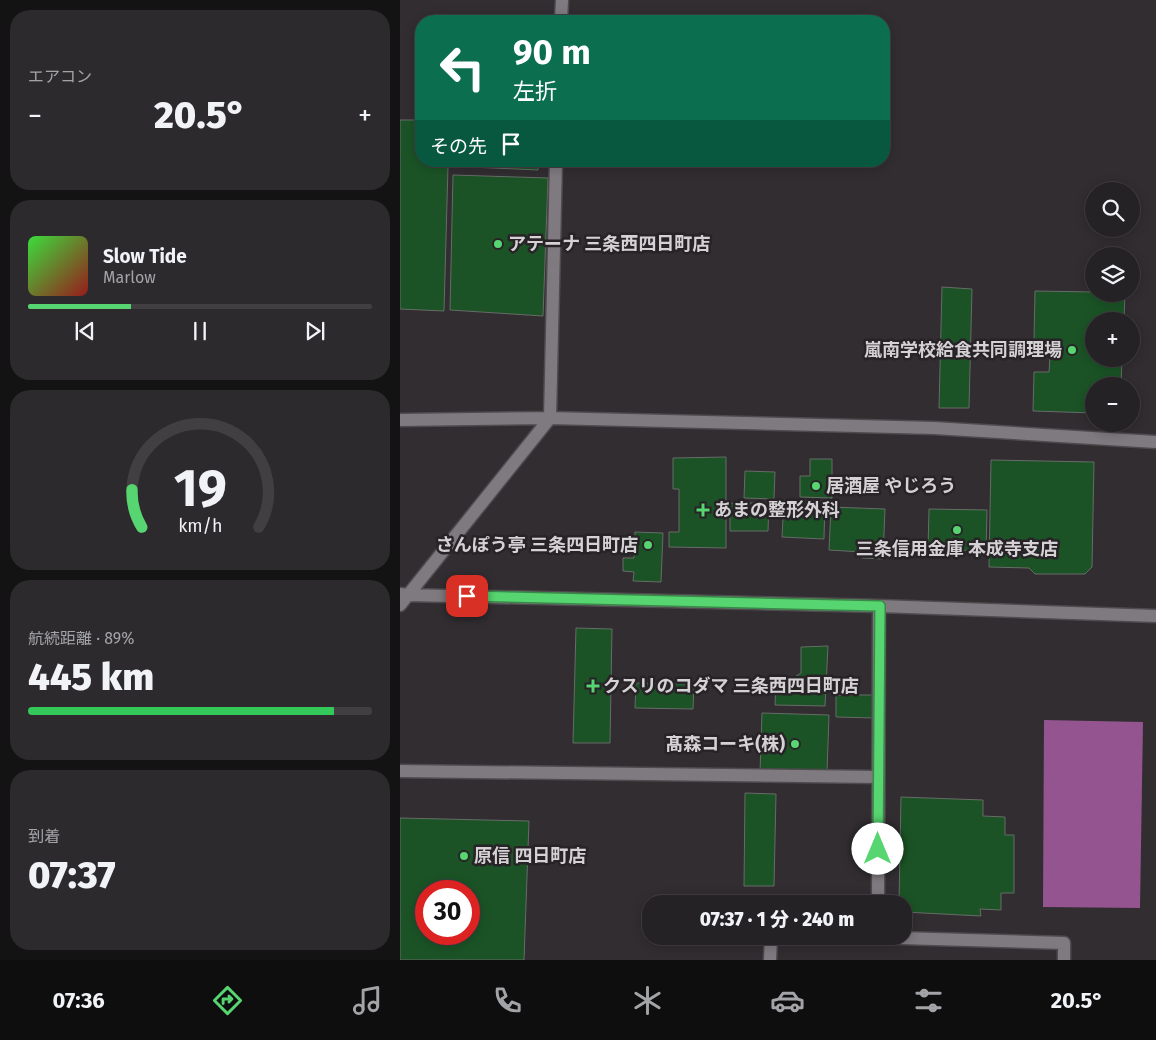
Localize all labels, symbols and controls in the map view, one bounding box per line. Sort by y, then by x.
text: 90 m [513,31,591,73]
icon: left [430,35,495,100]
text: エアコン [28,67,92,86]
text: 左折 [513,78,557,105]
text: 20.5° [154,92,246,138]
text: − [28,99,42,132]
text: + [358,99,372,132]
icon: arrive [497,130,525,158]
text: その先 [430,135,487,158]
map controls [1085,182,1140,432]
button: search [1085,182,1140,237]
place label: アテーナ 三条西四日町店 [508,233,710,255]
marker: アテーナ 三条西四日町店 [492,238,504,250]
text: Slow Tide [103,245,187,268]
button: layers [1085,247,1140,302]
text: Marlow [103,268,156,287]
button: + [1085,312,1140,367]
icon: previous [71,317,99,345]
icon: pause [186,317,214,345]
icon: next [301,317,329,345]
place label: 嵐南学校給食共同調理場 [864,339,1062,361]
marker: 嵐南学校給食共同調理場 [1066,344,1078,356]
button: − [1085,377,1140,432]
text: 19 [173,457,227,520]
place label: 居酒屋 やじろう [826,475,956,497]
marker: 居酒屋 やじろう [810,480,822,492]
place label: あまの整形外科 [714,499,840,521]
marker: あまの整形外科 [696,503,710,517]
text: km/h [178,515,222,537]
marker: 三条信用金庫 本成寺支店 [951,524,963,536]
place label: さんぽう亭 三条四日町店 [436,534,638,556]
place label: 三条信用金庫 本成寺支店 [856,538,1058,560]
marker: さんぽう亭 三条四日町店 [642,539,654,551]
pin [446,575,488,617]
icon: arrive [453,582,481,610]
text: 航続距離 · 89% [28,629,134,648]
text: 445 km [28,654,154,700]
place label: クスリのコダマ 三条西四日町店 [603,675,859,697]
marker: クスリのコダマ 三条西四日町店 [587,680,599,692]
place label: 髙森コーキ(株) [665,733,785,755]
marker: 髙森コーキ(株) [789,738,801,750]
position arrow [851,822,903,874]
text: 到着 [28,827,60,846]
place label: 原信 四日町店 [474,845,586,867]
marker: 原信 四日町店 [458,850,470,862]
text: 07:37 [28,852,116,898]
speed limit sign: 30 [415,880,480,945]
text: 07:37 · 1 分 · 240 m [700,908,854,931]
icon: directions [210,983,245,1018]
icon: music [350,983,385,1018]
icon: phone [490,983,525,1018]
icon: climate [630,983,665,1018]
icon: car [770,983,805,1018]
icon: filters [911,983,946,1018]
text: 07:36 [53,987,105,1014]
text: 20.5° [1051,987,1103,1014]

